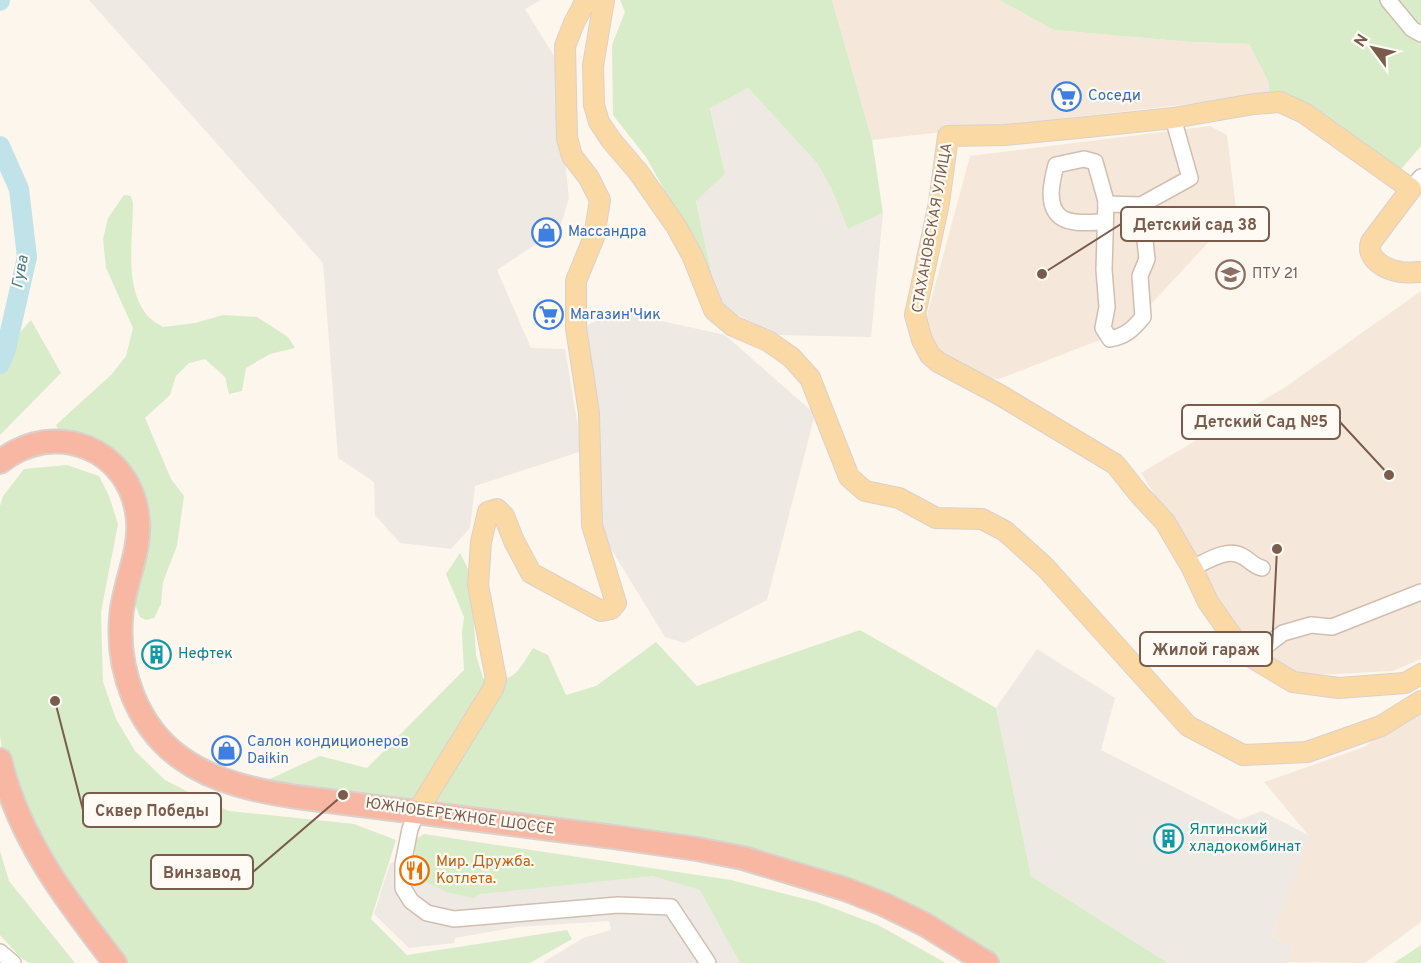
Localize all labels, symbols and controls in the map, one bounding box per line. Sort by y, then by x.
north arrow [1343,18,1403,78]
text: N [1351,31,1374,51]
supermarket icon: Соседи [1051,80,1083,112]
place label: Соседи [1088,87,1141,106]
street label: СТАХАНОВСКАЯ УЛИЦА [909,141,957,315]
callout: Детский сад 38 [1121,207,1269,241]
shop icon: Массандра [531,216,563,248]
text: Детский сад 38 [1133,216,1257,236]
place label: Массандра [568,223,646,242]
water label: Гува [8,253,34,290]
school or university icon: ПТУ 21 [1215,258,1247,290]
place label: ПТУ 21 [1252,265,1298,284]
supermarket icon: Магазин'Чик [533,299,565,331]
place label: Магазин'Чик [570,306,661,325]
callout: Детский Сад №5 [1182,405,1340,439]
text: Детский Сад №5 [1194,413,1328,433]
callout: Жилой гараж [1140,632,1272,666]
building icon: Нефтек [141,638,173,670]
text: Жилой гараж [1152,641,1260,661]
place label: Нефтек [178,645,233,664]
place label: Салон кондиционеров Daikin [247,733,409,769]
shop icon: Салон кондиционеров Daikin [210,735,242,767]
callout: Сквер Победы [83,793,221,827]
street label: ЮЖНОБЕРЕЖНОЕ ШОССЕ [364,794,556,840]
text: Сквер Победы [95,802,209,822]
place label: Ялтинский хладокомбинат [1189,821,1301,857]
building icon: Ялтинский хладокомбинат [1152,823,1184,855]
place label: Мир. Дружба. Котлета. [436,853,534,889]
callout: Винзавод [151,855,253,889]
restaurant icon: Мир. Дружба. Котлета. [399,855,431,887]
text: Винзавод [163,864,241,884]

